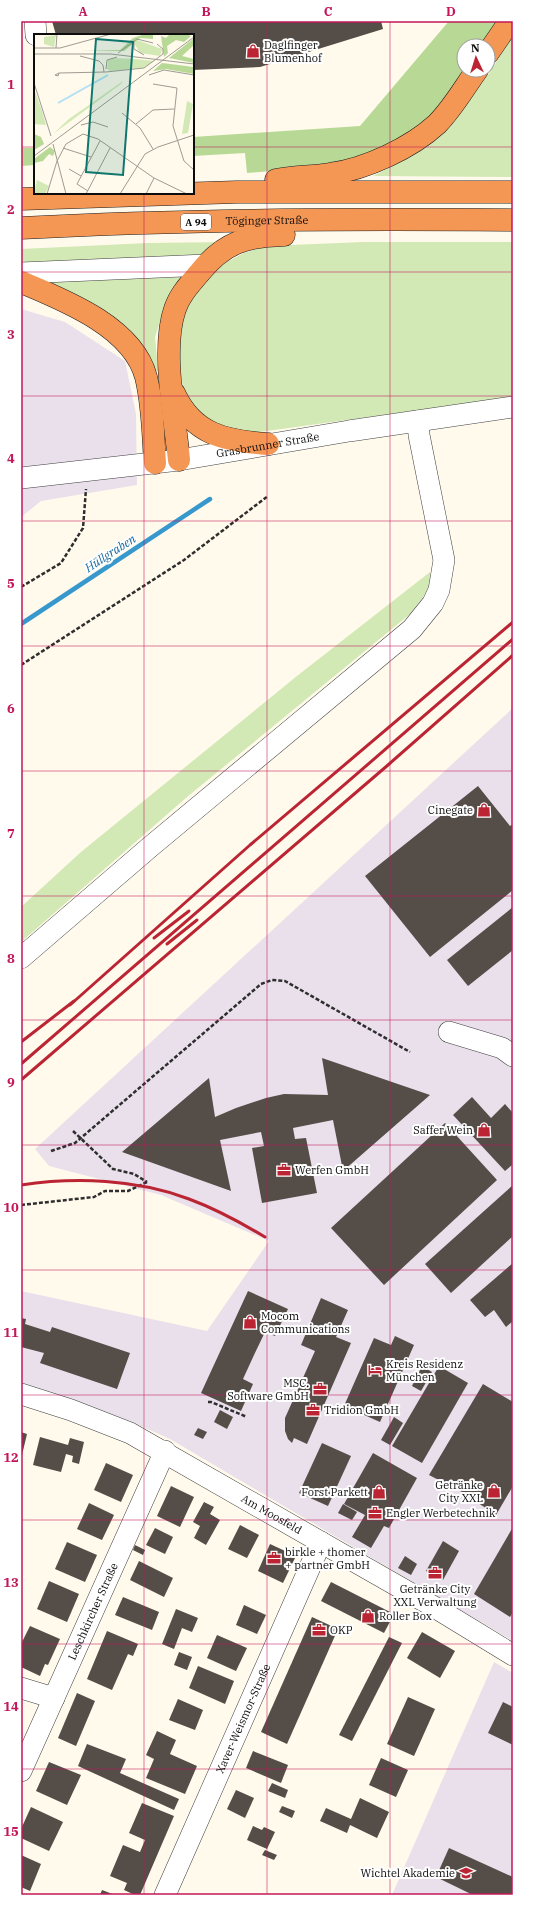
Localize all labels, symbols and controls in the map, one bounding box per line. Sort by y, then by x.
text: A [78,3,88,20]
text: B [201,3,211,20]
text: C [324,3,333,20]
text: D [446,3,456,20]
inset map [34,34,194,194]
place label: Daglfinger Blumenhof [264,38,323,65]
north arrow [456,38,496,78]
text: N [470,41,480,55]
shop icon: Daglfinger Blumenhof [245,43,261,59]
text: 1 [7,76,15,93]
text: 2 [7,201,15,218]
street label: Töginger Straße [225,213,308,228]
road number: A 94 [181,214,211,230]
text: 3 [7,326,15,343]
street label: Grasbrunner Straße [215,429,320,461]
text: 4 [7,450,15,467]
water label: Hüllgraben [81,531,138,576]
text: 5 [7,575,15,592]
text: 6 [7,700,15,717]
shop icon: Cinegate [476,802,492,818]
place label: Cinegate [428,803,473,817]
text: 7 [7,825,15,842]
text: 8 [7,950,15,967]
text: 9 [7,1074,15,1091]
shop icon: Saffer Wein [476,1122,492,1138]
place label: Saffer Wein [413,1123,473,1137]
office icon: Werfen GmbH [276,1162,292,1178]
place label: Werfen GmbH [295,1163,369,1177]
text: 10 [3,1199,19,1216]
place label: Mocom Communications [261,1309,350,1336]
shop icon: Mocom Communications [242,1314,258,1330]
text: 11 [3,1324,19,1341]
place label: Kreis Residenz München [386,1357,463,1384]
hotel icon: Kreis Residenz München [367,1362,383,1378]
place label: MSC. Software GmbH [227,1376,309,1403]
office icon: MSC. Software GmbH [312,1381,328,1397]
office icon: Tridion GmbH [305,1402,321,1418]
place label: Tridion GmbH [324,1403,399,1417]
text: 12 [3,1449,19,1466]
place label: Getränke City XXL [435,1478,483,1505]
shop icon: Getränke City XXL [486,1483,502,1499]
shop icon: Forst Parkett [371,1484,387,1500]
place label: Forst Parkett [301,1485,368,1499]
street label: Am Moosfeld [239,1491,305,1537]
office icon: Engler Werbetechnik [367,1505,383,1521]
place label: Engler Werbetechnik [386,1506,496,1520]
place label: birkle + thomer + partner GmbH [285,1545,370,1572]
office icon: birkle + thomer + partner GmbH [266,1550,282,1566]
street label: Leschkircher Straße [65,1560,121,1662]
office icon: Getränke City XXL Verwaltung [427,1565,443,1581]
text: 13 [3,1574,19,1591]
place label: Getränke City XXL Verwaltung [393,1582,477,1609]
shop icon: Roller Box [360,1608,376,1624]
place label: Roller Box [379,1609,432,1623]
office icon: OKP [311,1622,327,1638]
place label: OKP [330,1623,353,1637]
street label: Xaver-Weismor-Straße [213,1661,273,1775]
text: 14 [3,1698,19,1715]
text: 15 [3,1823,19,1840]
school or university icon: Wichtel Akademie [458,1865,474,1881]
place label: Wichtel Akademie [361,1866,455,1880]

